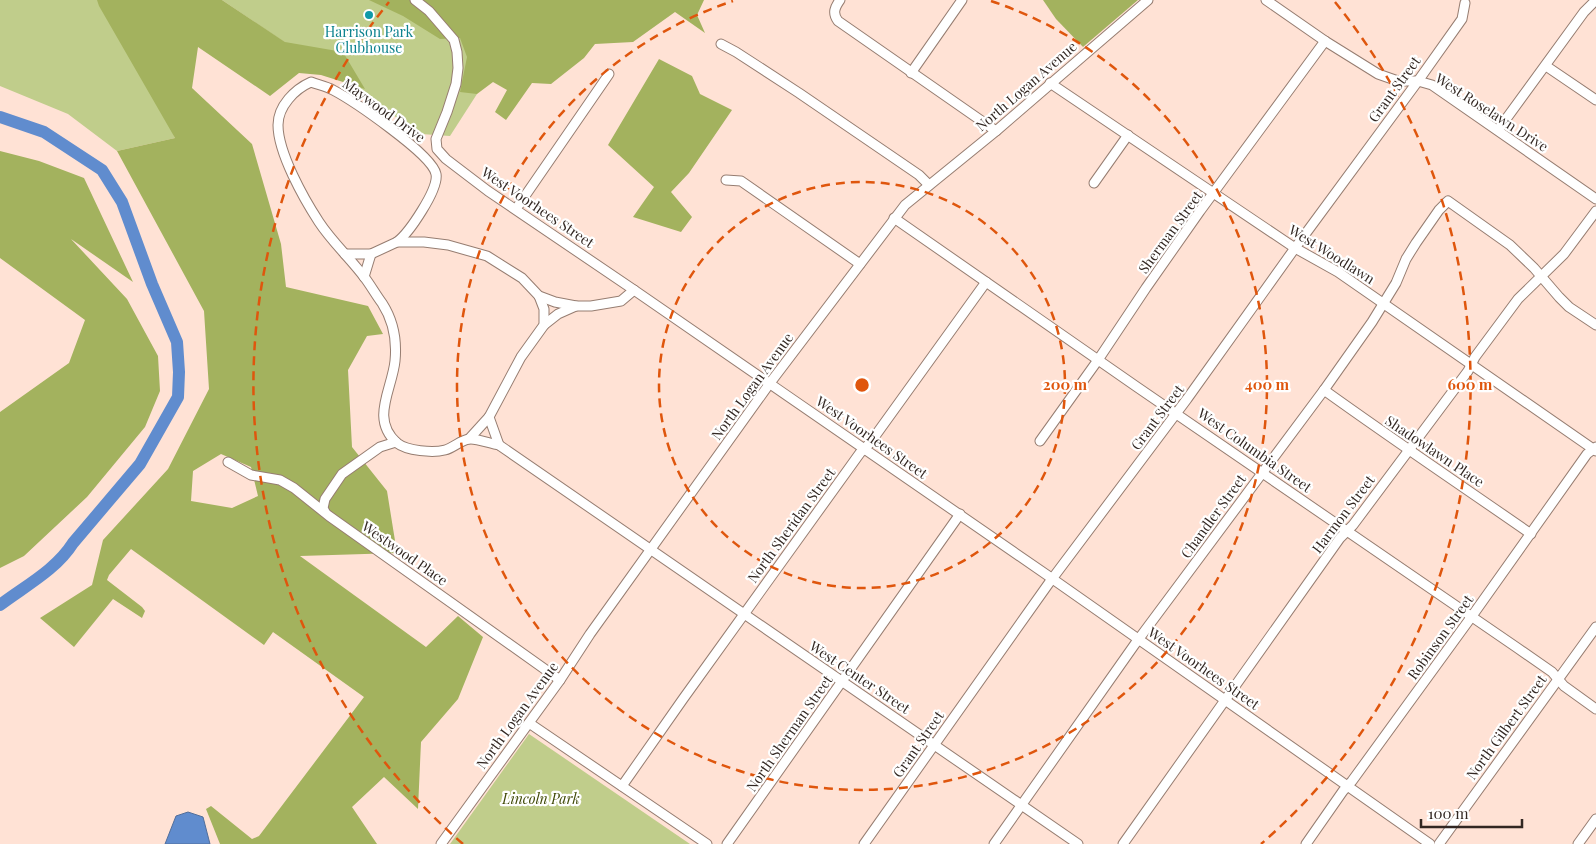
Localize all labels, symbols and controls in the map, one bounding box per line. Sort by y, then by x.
marker: Harrison Park Clubhouse [363,9,375,21]
place label: Harrison Park Clubhouse [325,22,414,57]
street label: North Logan Avenue [972,37,1080,135]
street label: Grant Street [1364,51,1425,126]
street label: West Roselawn Drive [1431,68,1552,156]
street label: Maywood Drive [339,74,429,146]
street label: West Voorhees Street [477,162,599,252]
street label: Sherman Street [1134,186,1207,277]
street label: West Woodlawn [1285,219,1379,288]
street label: North Logan Avenue [707,329,797,443]
text: 200 m [1043,374,1088,394]
text: 400 m [1245,374,1290,394]
text: 600 m [1448,374,1493,394]
centre of rings [853,376,871,394]
street label: Grant Street [1126,380,1188,454]
street label: West Voorhees Street [812,391,932,483]
street label: West Columbia Street [1193,403,1317,497]
street label: Shadowlawn Place [1382,411,1488,491]
street label: North Sheridan Street [743,463,840,586]
street label: Chandler Street [1176,469,1250,562]
street label: Harmon Street [1307,470,1379,557]
street label: Westwood Place [358,516,452,590]
street label: Robinson Street [1403,590,1478,683]
street label: West Voorhees Street [1144,622,1264,714]
street label: West Center Street [805,636,915,718]
street label: North Logan Avenue [472,658,562,772]
street label: North Sherman Street [742,670,837,795]
street label: North Gilbert Street [1462,670,1551,783]
street label: Grant Street [888,706,949,781]
park label: Lincoln Park [501,789,580,808]
scale bar [1421,796,1522,828]
text: 100 m [1428,803,1469,823]

